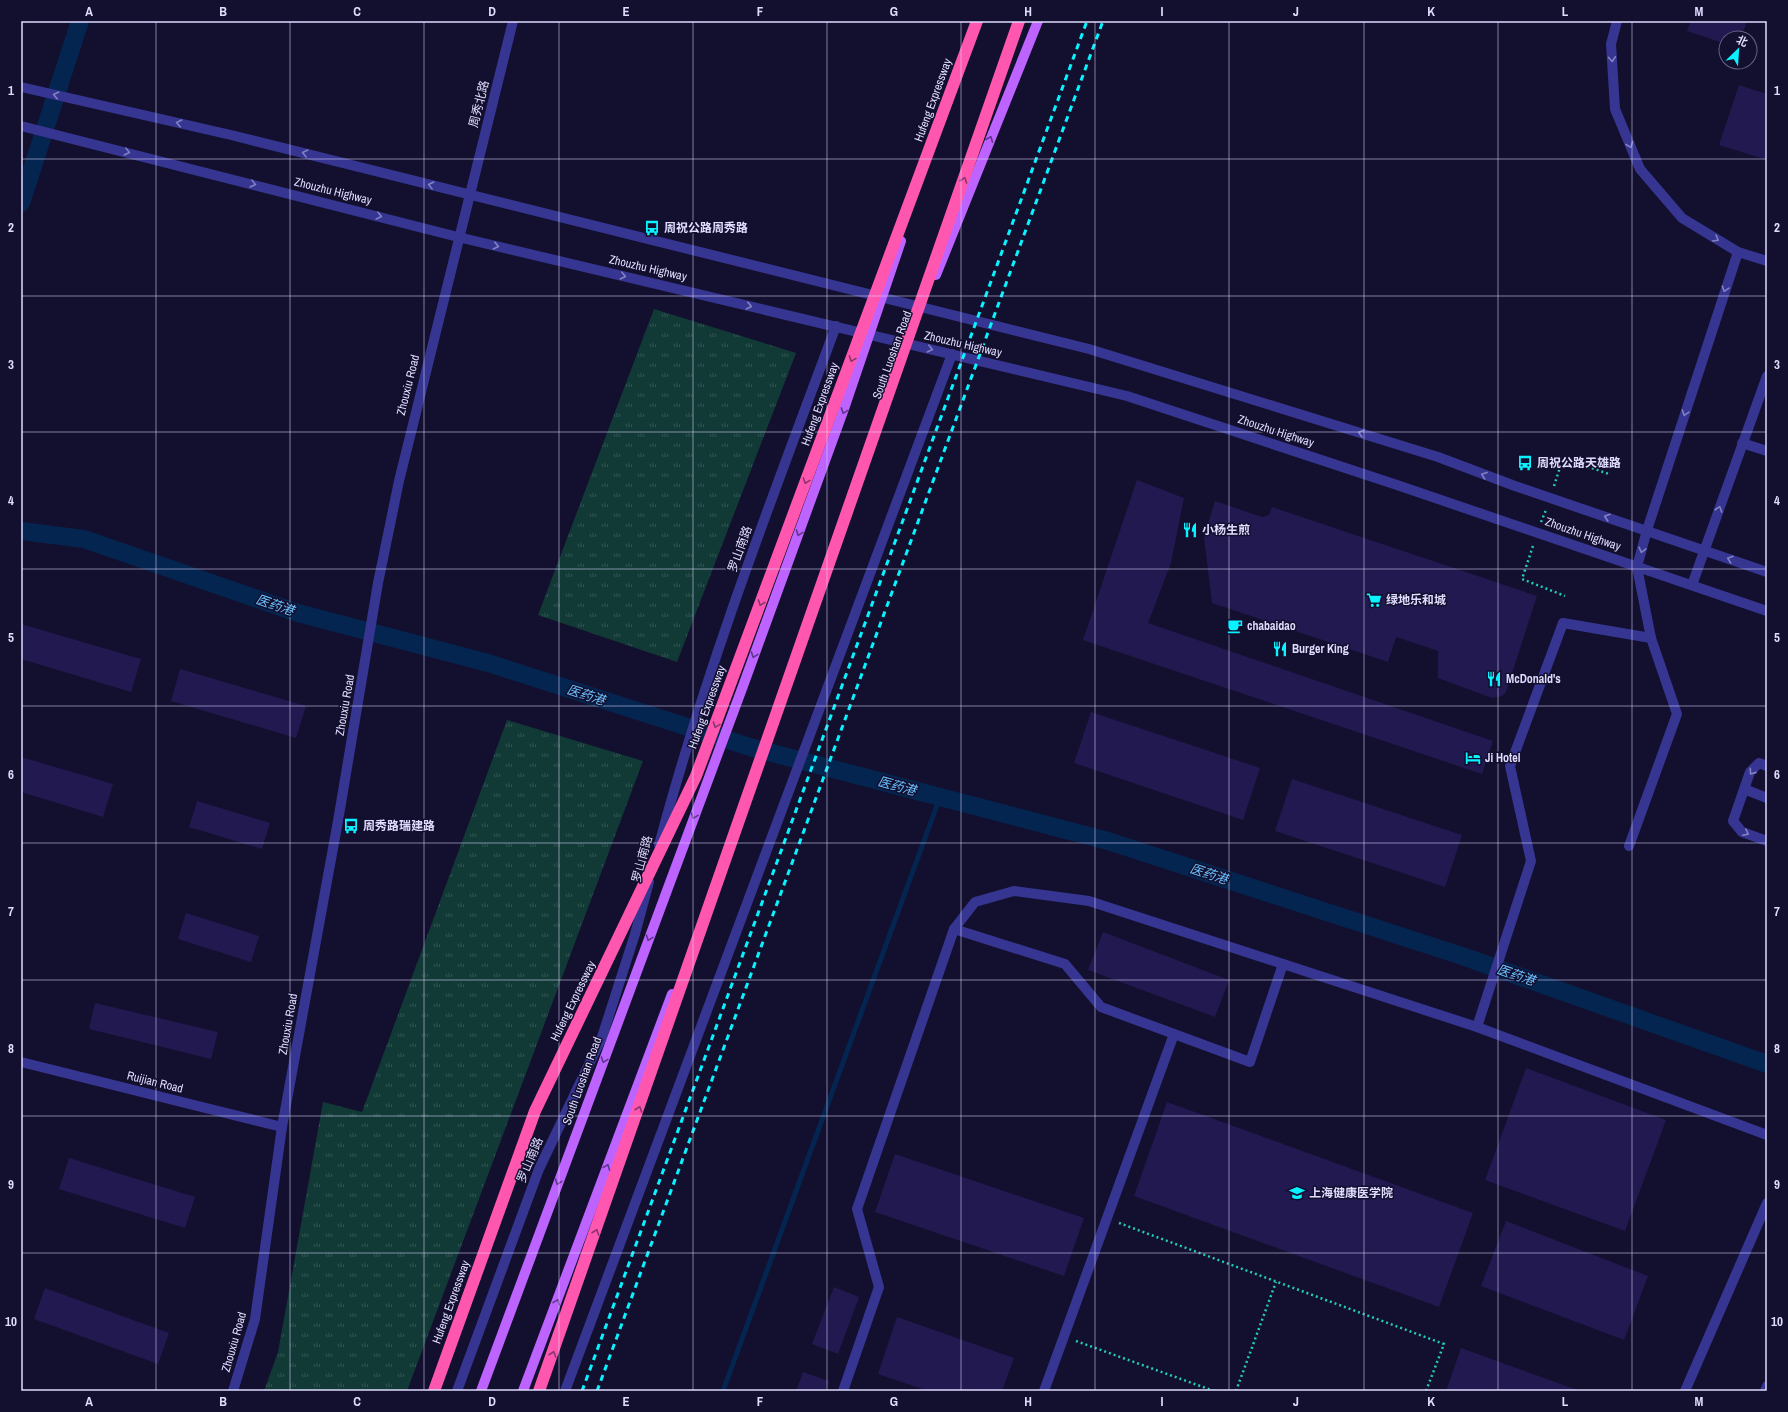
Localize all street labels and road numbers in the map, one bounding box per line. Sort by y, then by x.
street label: Hufeng Expressway [911,56,956,144]
street label: 周秀北路 [465,79,493,129]
street label: Zhouzhu Highway [293,174,373,208]
street label: Zhouzhu Highway [608,251,689,285]
street label: South Luoshan Road [869,309,915,401]
street label: Zhouzhu Highway [923,327,1004,361]
street label: Zhouxiu Road [393,353,423,417]
street label: Hufeng Expressway [798,360,843,448]
street label: Zhouzhu Highway [1236,411,1316,451]
street label: Zhouzhu Highway [1543,514,1623,554]
street label: 罗山南路 [724,524,756,574]
street label: Hufeng Expressway [685,663,730,751]
street label: Zhouxiu Road [332,673,358,737]
street label: 罗山南路 [628,834,656,884]
street label: Hufeng Expressway [547,958,599,1044]
street label: Zhouxiu Road [275,992,301,1056]
street label: South Luoshan Road [559,1035,605,1127]
street label: Ruijian Road [125,1067,185,1097]
street label: 罗山南路 [513,1135,547,1185]
street label: Hufeng Expressway [429,1258,474,1346]
street label: Zhouxiu Road [218,1310,250,1374]

